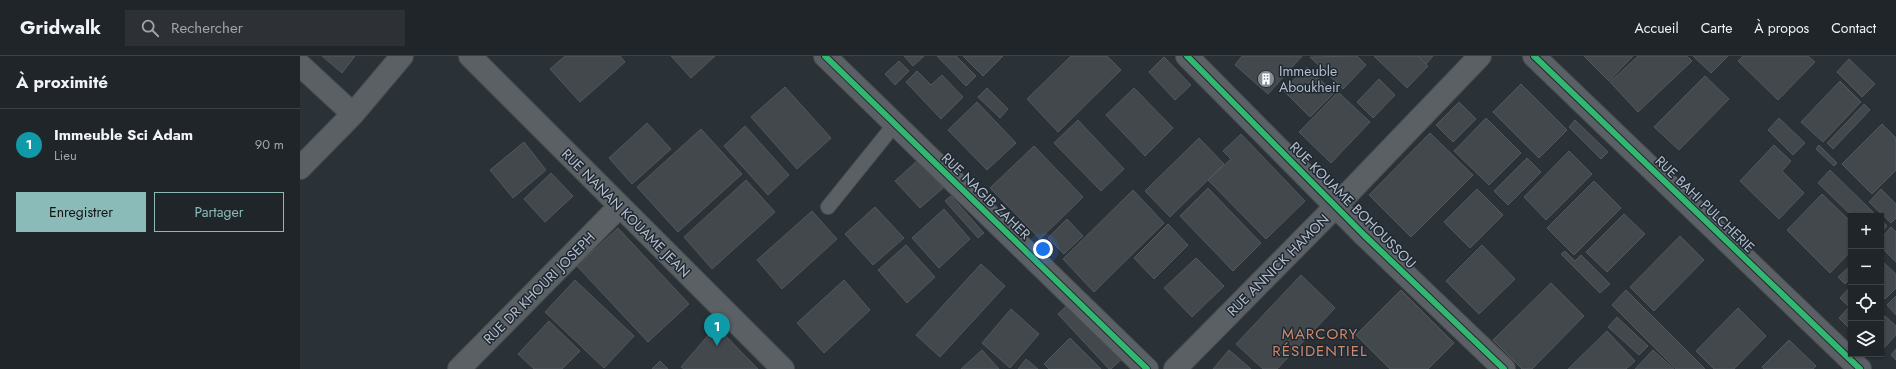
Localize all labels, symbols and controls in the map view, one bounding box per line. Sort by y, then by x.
search box [125,10,405,46]
text: Gridwalk [20,14,101,41]
icon: search [139,17,161,39]
text: Rechercher [171,17,243,39]
text: Accueil [1635,18,1679,38]
text: Carte [1701,18,1732,38]
text: À propos [1754,18,1809,38]
text: Contact [1831,18,1876,38]
place label: Immeuble Aboukheir [1279,61,1341,97]
building icon: Immeuble Aboukheir [1256,69,1276,89]
text: À proximité [16,70,108,94]
text: Immeuble Sci Adam [54,124,193,146]
text: 1 [26,135,32,154]
text: 90 m [255,135,284,154]
street label: RUE KOUAME BOHOUSSOU [1285,137,1421,273]
street label: RUE NANAN KOUAME JEAN [557,144,695,282]
text: Lieu [54,146,77,165]
street label: RUE NAGIB ZAHER [937,148,1035,244]
street label: RUE BAHI PULCHERIE [1651,151,1759,257]
button: Enregistrer [16,192,146,232]
button: Partager [154,192,284,232]
street label: RUE ANNICK HAMON [1222,209,1334,321]
map controls [1848,213,1884,357]
button: + [1848,213,1884,249]
street label: RUE DR KHOURI JOSEPH [479,228,599,348]
your location [1033,239,1053,259]
button: − [1848,249,1884,285]
button: locate [1848,285,1884,321]
pin: 1 [704,313,730,346]
button: layers [1848,321,1884,357]
district label: MARCORY RÉSIDENTIEL [1272,323,1368,362]

